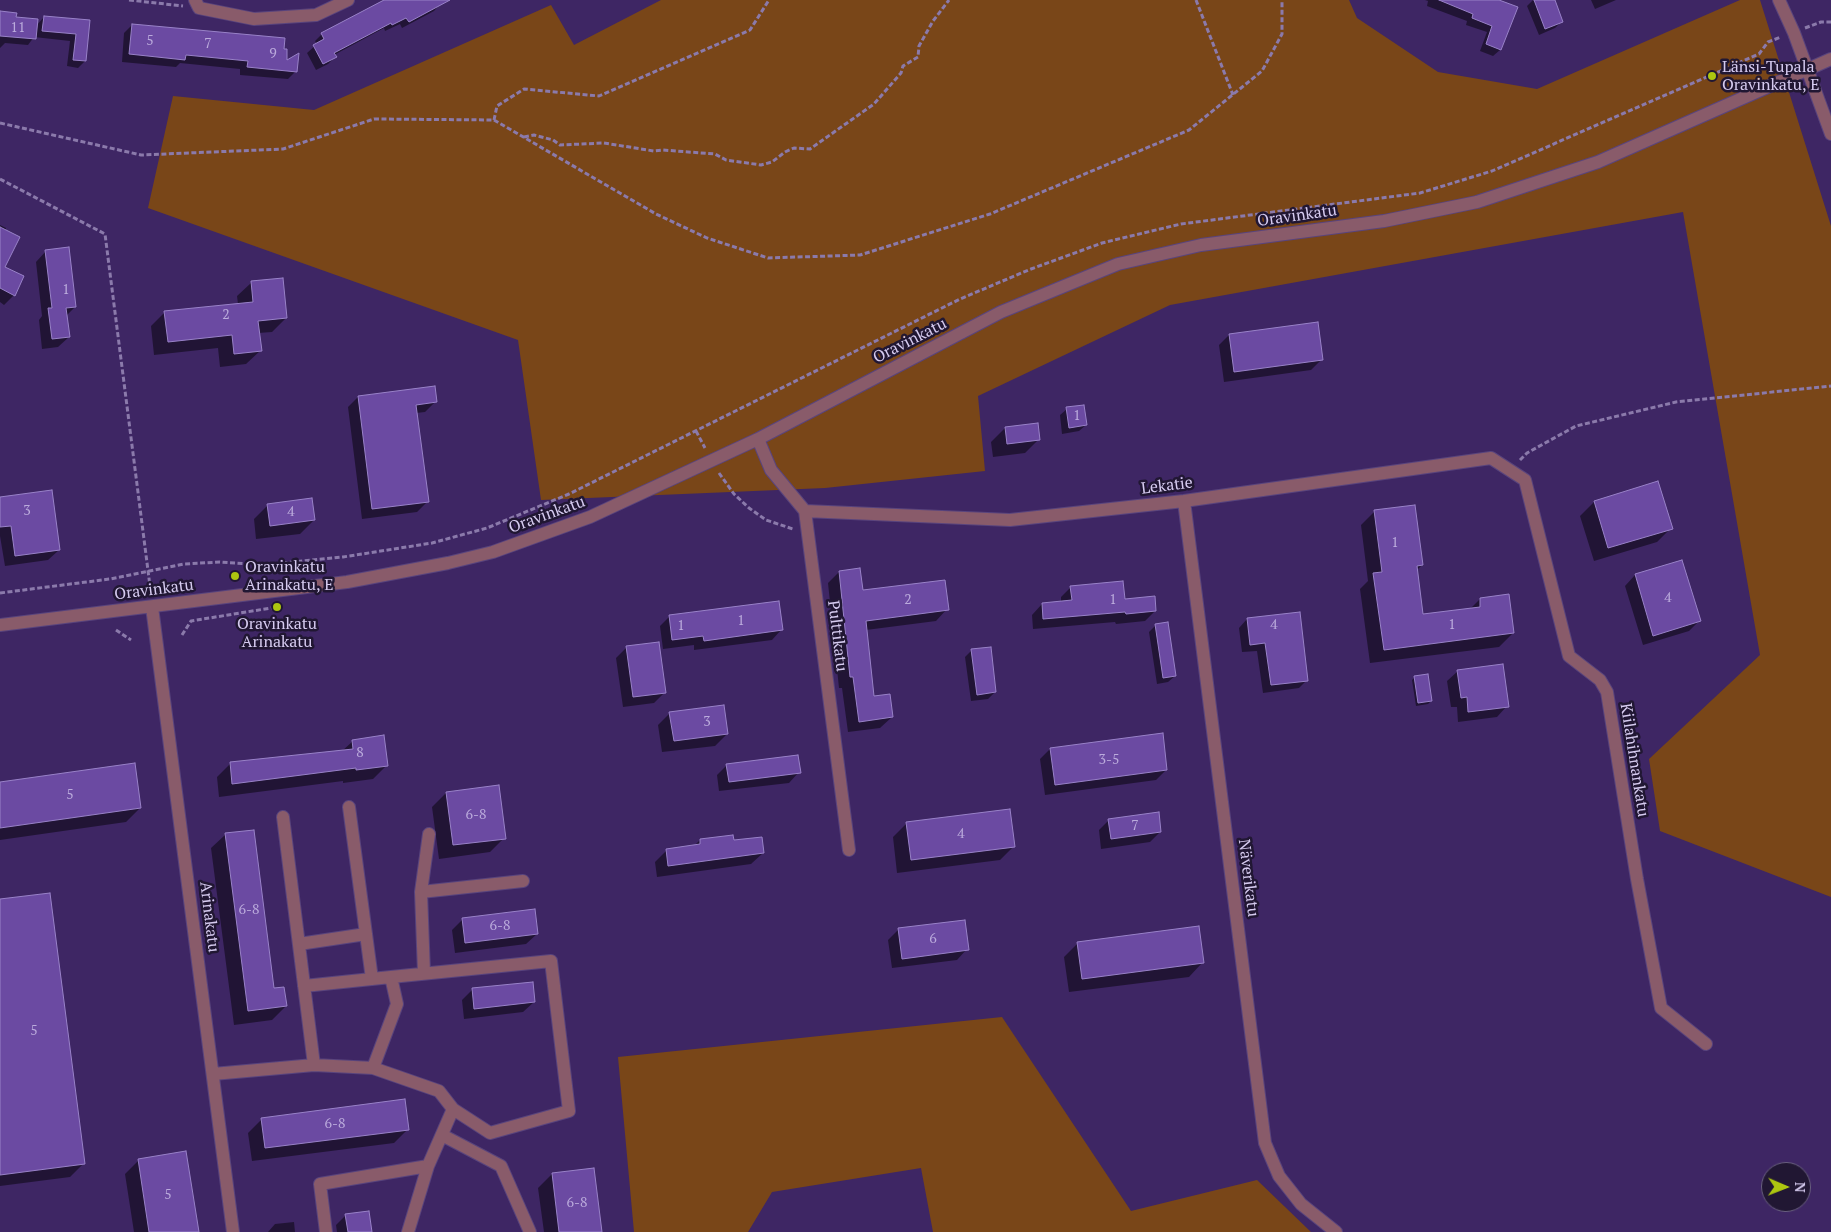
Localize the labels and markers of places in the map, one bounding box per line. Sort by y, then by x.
place label: Länsi-Tupala Oravinkatu, E [1722,57,1820,95]
marker: Länsi-Tupala Oravinkatu, E [1706,70,1718,82]
place label: Oravinkatu Arinakatu, E [245,557,334,595]
marker: Oravinkatu Arinakatu, E [229,570,241,582]
marker: Oravinkatu Arinakatu [271,601,283,613]
place label: Oravinkatu Arinakatu [237,614,317,652]

